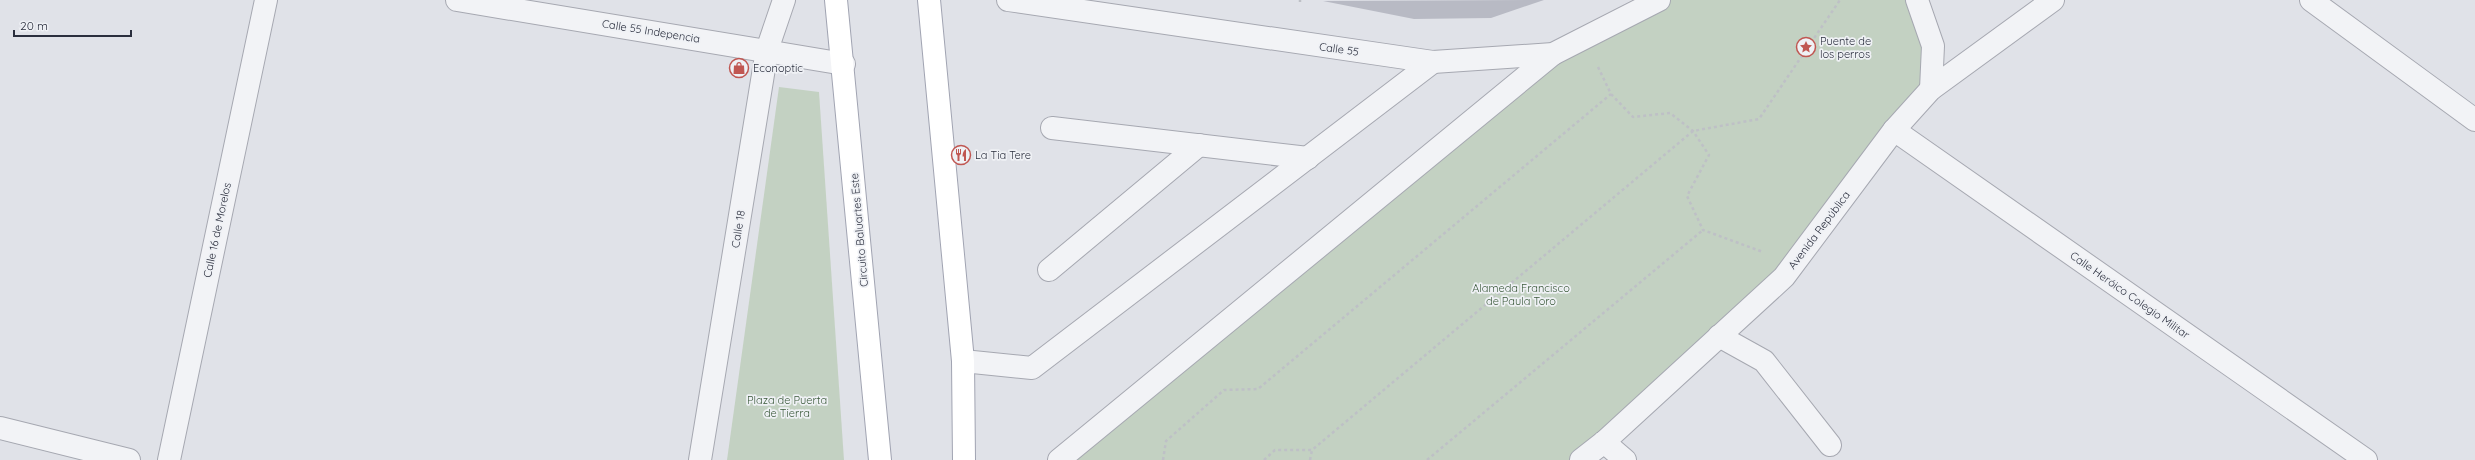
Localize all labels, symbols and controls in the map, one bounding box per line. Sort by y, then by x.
scale bar [14,12,131,38]
street label: Calle 55 Indepencia [601,16,701,46]
text: 20 m [20,18,48,33]
place label: Puente de los perros [1820,34,1871,61]
place icon: Puente de los perros [1795,36,1817,58]
street label: Calle 55 [1318,39,1360,59]
shop icon: Econoptic [728,57,750,79]
place label: Econoptic [753,61,803,75]
restaurant icon: La Tia Tere [950,144,972,166]
place label: La Tia Tere [975,148,1031,162]
street label: Circuito Baluartes Este [847,173,871,287]
street label: Calle 16 de Morelos [200,181,234,279]
street label: Avenida República [1785,188,1853,272]
street label: Calle 18 [728,209,748,249]
street label: Calle Heróico Colegio Militar [2067,248,2193,342]
park label: Alameda Francisco de Paula Toro [1472,281,1570,308]
park label: Plaza de Puerta de Tierra [747,393,827,420]

